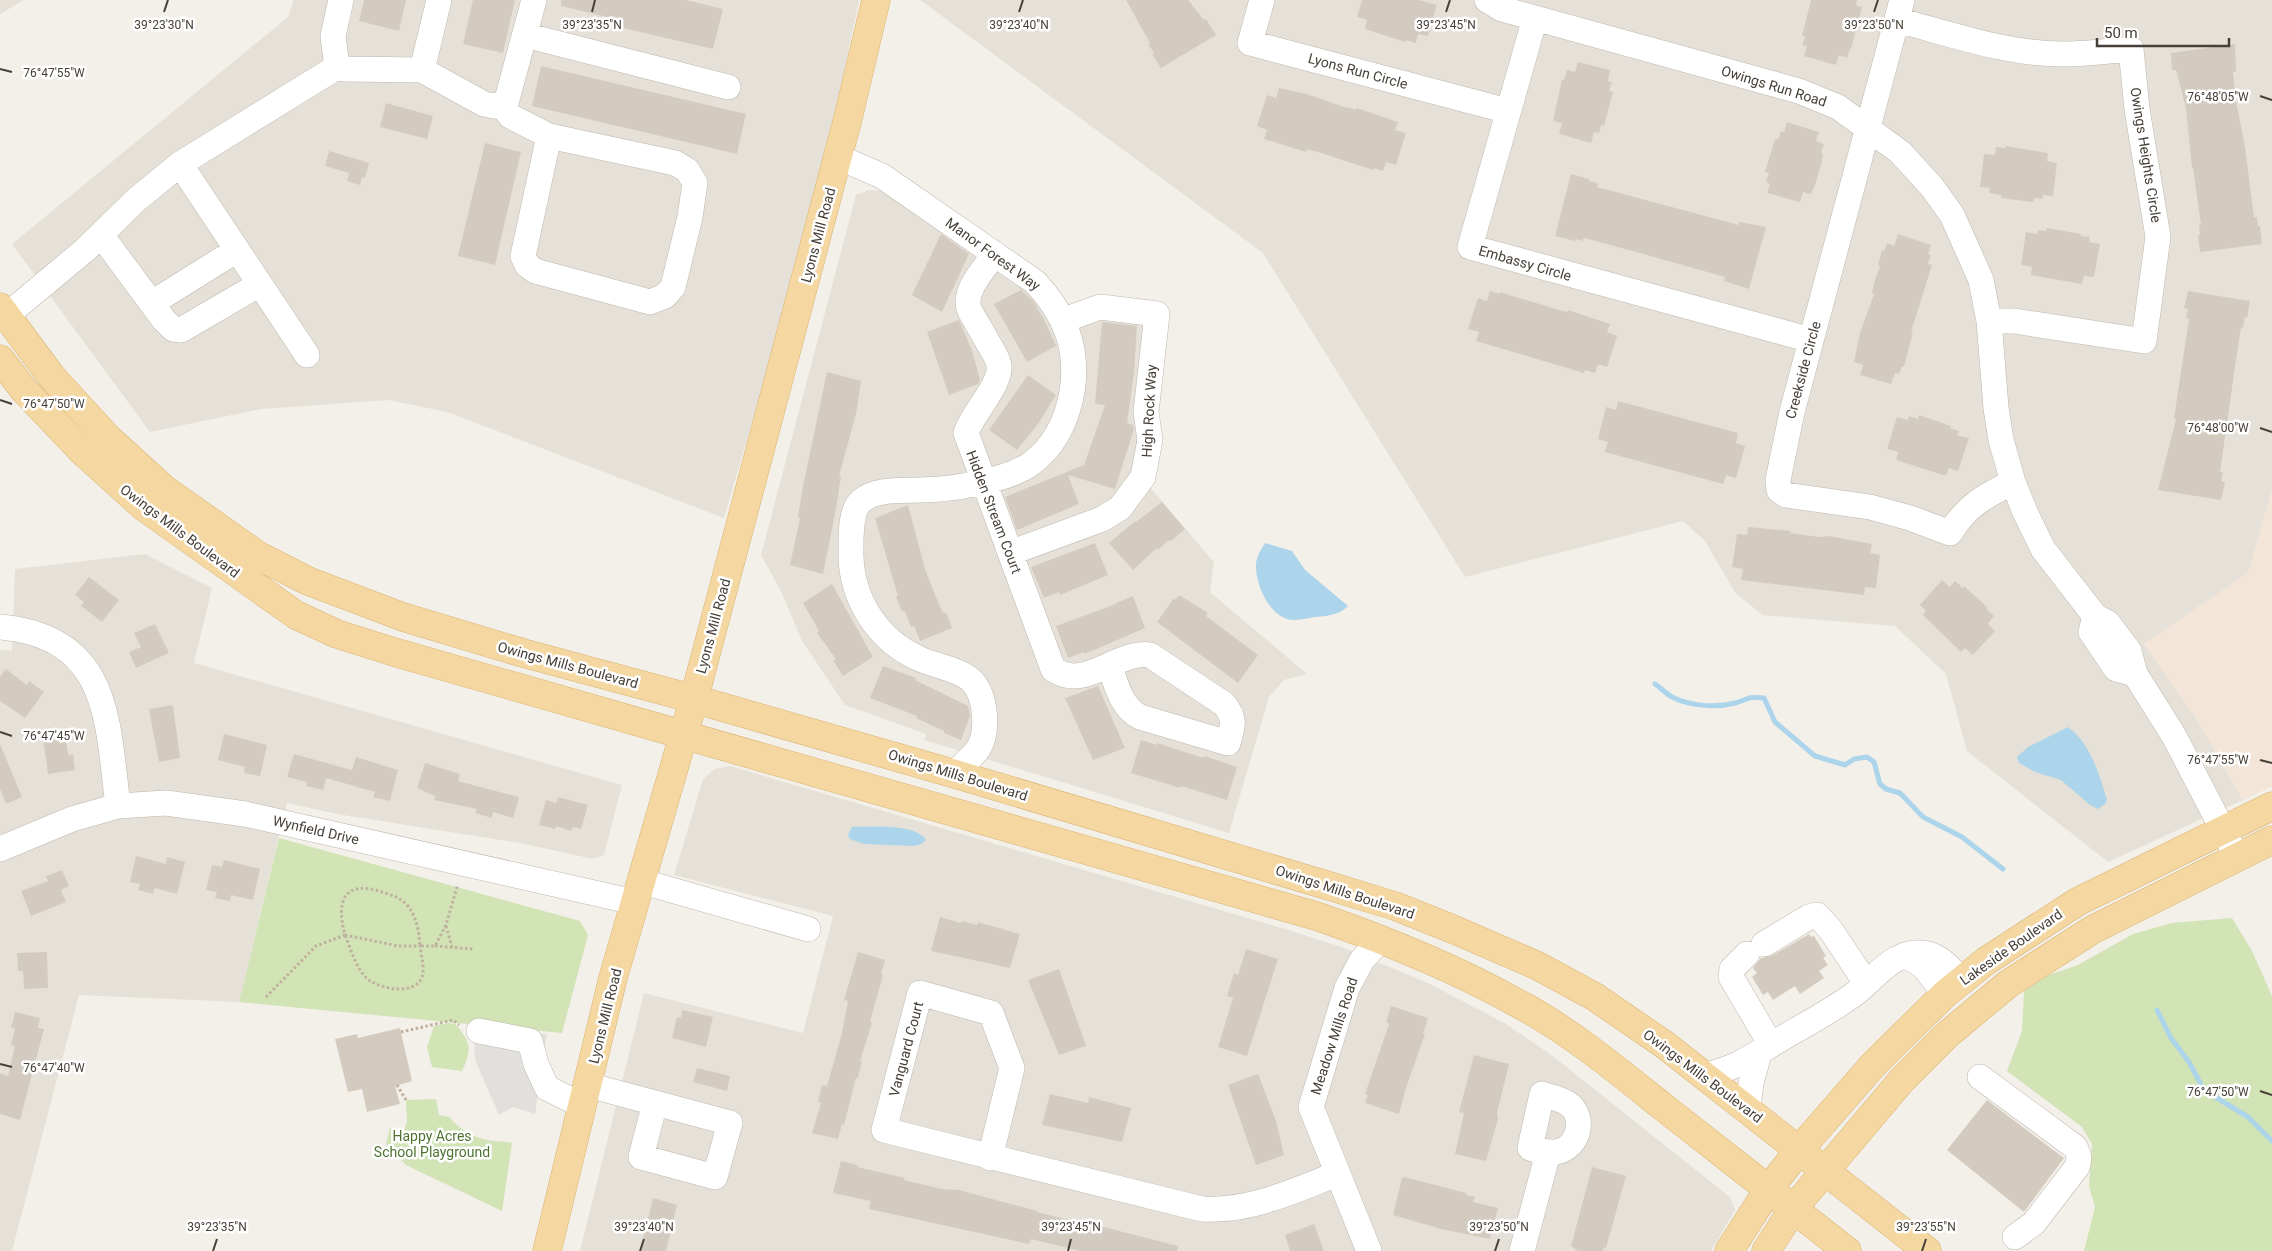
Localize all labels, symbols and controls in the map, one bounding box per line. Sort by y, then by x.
scale bar [2097,15,2230,47]
text: 39°23'30"N [134,18,194,32]
text: 39°23'35"N [562,18,622,32]
text: 39°23'40"N [989,18,1049,32]
text: 39°23'45"N [1416,18,1476,32]
text: 39°23'50"N [1844,18,1904,32]
text: 50 m [2104,24,2138,42]
street label: Lyons Run Circle [1306,50,1410,92]
street label: Owings Run Road [1719,62,1829,110]
text: 76°47'55"W [23,66,85,80]
street label: Owings Heights Circle [2127,86,2165,224]
text: 76°48'05"W [2187,90,2249,104]
street label: Lyons Mill Road [798,186,838,284]
street label: Manor Forest Way [943,214,1044,294]
street label: Embassy Circle [1477,242,1573,284]
street label: Creekside Circle [1782,319,1824,421]
street label: High Rock Way [1139,364,1159,458]
text: 76°47'50"W [23,397,85,411]
text: 76°48'00"W [2187,421,2249,435]
street label: Hidden Stream Court [963,448,1025,576]
street label: Owings Mills Boulevard [117,481,243,581]
street label: Lyons Mill Road [693,577,733,675]
street label: Owings Mills Boulevard [496,639,640,691]
text: 76°47'45"W [23,729,85,743]
street label: Owings Mills Boulevard [886,746,1030,804]
text: 76°47'55"W [2187,753,2249,767]
street label: Wynfield Drive [271,812,361,848]
street label: Owings Mills Boulevard [1274,862,1416,922]
street label: Lakeside Boulevard [1957,906,2065,988]
street label: Lyons Mill Road [585,967,625,1065]
street label: Meadow Mills Road [1307,975,1361,1097]
street label: Vanguard Court [886,999,926,1098]
street label: Owings Mills Boulevard [1640,1026,1766,1126]
text: 76°47'40"W [23,1061,85,1075]
text: 76°47'50"W [2187,1085,2249,1099]
park label: Happy Acres School Playground [374,1128,490,1160]
text: 39°23'35"N [187,1220,247,1234]
text: 39°23'40"N [614,1220,674,1234]
text: 39°23'45"N [1041,1220,1101,1234]
text: 39°23'50"N [1469,1220,1529,1234]
text: 39°23'55"N [1896,1220,1956,1234]

